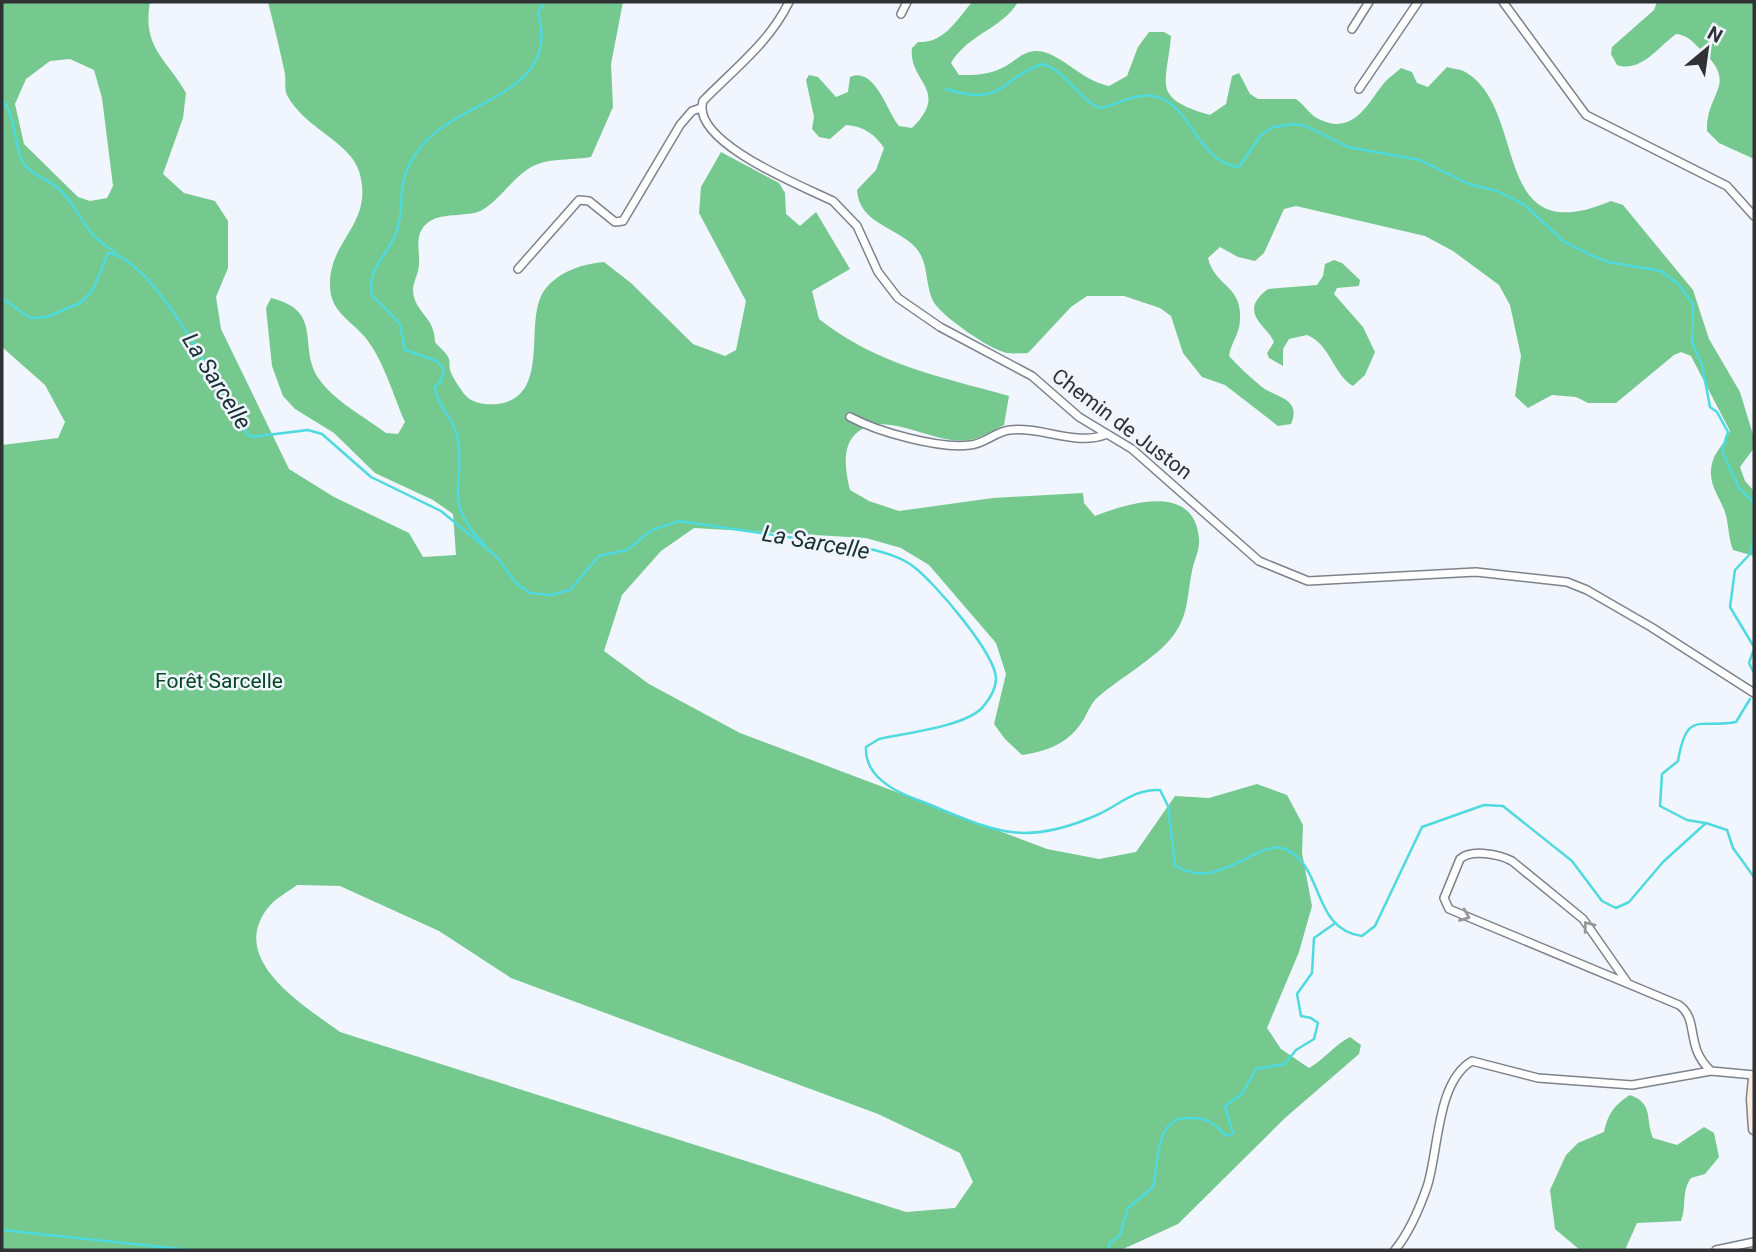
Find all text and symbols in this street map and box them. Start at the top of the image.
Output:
north arrow [1672,14,1742,84]
text: N [1704,21,1726,48]
water label: La Sarcelle [176,328,257,435]
street label: Chemin de Juston [1047,364,1197,484]
water label: La Sarcelle [760,520,872,565]
park label: Forêt Sarcelle [155,669,283,693]
one-way arrow [1458,908,1470,922]
one-way arrow [1584,921,1596,934]

